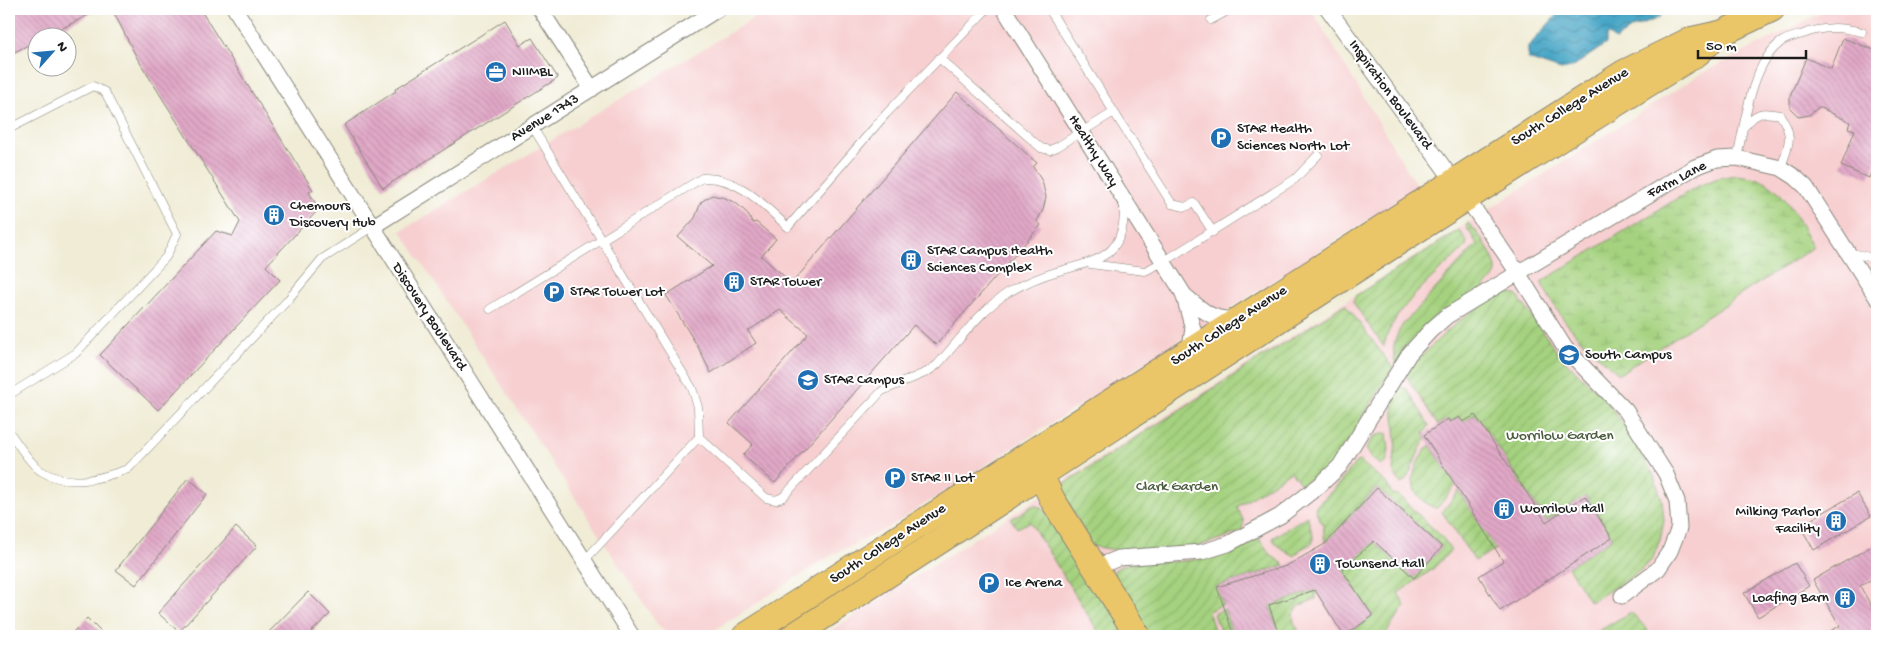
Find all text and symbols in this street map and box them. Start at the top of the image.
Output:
north arrow [28,28,78,78]
scale bar [1698,28,1806,60]
street label: Inspiration Boulevard [1344,37,1436,154]
text: 50 m [1706,38,1737,56]
text: N [52,39,71,55]
office icon: NIIMBL [484,60,508,84]
place label: NIIMBL [512,63,553,81]
street label: South College Avenue [1508,64,1632,150]
street label: Avenue 1743 [507,90,583,146]
street label: Healthy Way [1064,112,1123,191]
place label: STAR Health Sciences North Lot [1237,120,1351,155]
parking icon: STAR Health Sciences North Lot [1209,126,1233,150]
street label: Farm Lane [1644,157,1710,203]
place label: Chemours Discovery Hub [289,197,376,232]
building icon: Chemours Discovery Hub [262,203,286,227]
place label: STAR Campus Health Sciences Complex [927,242,1053,277]
building icon: STAR Campus Health Sciences Complex [899,248,923,272]
street label: Discovery Boulevard [387,259,471,375]
building icon: STAR Tower [722,270,746,294]
place label: STAR Tower [750,273,823,291]
parking icon: STAR Tower Lot [542,280,566,304]
street label: South College Avenue [1168,282,1291,370]
place label: STAR Tower Lot [570,283,666,301]
school or university icon: South Campus [1557,343,1581,367]
place label: South Campus [1585,346,1672,364]
school or university icon: STAR Campus [796,368,820,392]
place label: STAR Campus [824,371,905,389]
park label: Worrilow Garden [1506,427,1614,445]
parking icon: STAR II Lot [883,466,907,490]
place label: STAR II Lot [911,469,976,487]
park label: Clark Garden [1136,478,1218,496]
building icon: Worrilow Hall [1492,497,1516,521]
street label: South College Avenue [827,500,950,588]
place label: Worrilow Hall [1520,500,1604,518]
place label: Milking Parlor Facility [1736,503,1822,538]
building icon: Milking Parlor Facility [1824,509,1848,533]
building icon: Townsend Hall [1308,552,1332,576]
place label: Townsend Hall [1335,555,1425,573]
parking icon: Ice Arena [977,571,1001,595]
place label: Ice Arena [1005,574,1063,592]
building icon: Loafing Barn [1833,586,1857,610]
place label: Loafing Barn [1752,589,1829,607]

